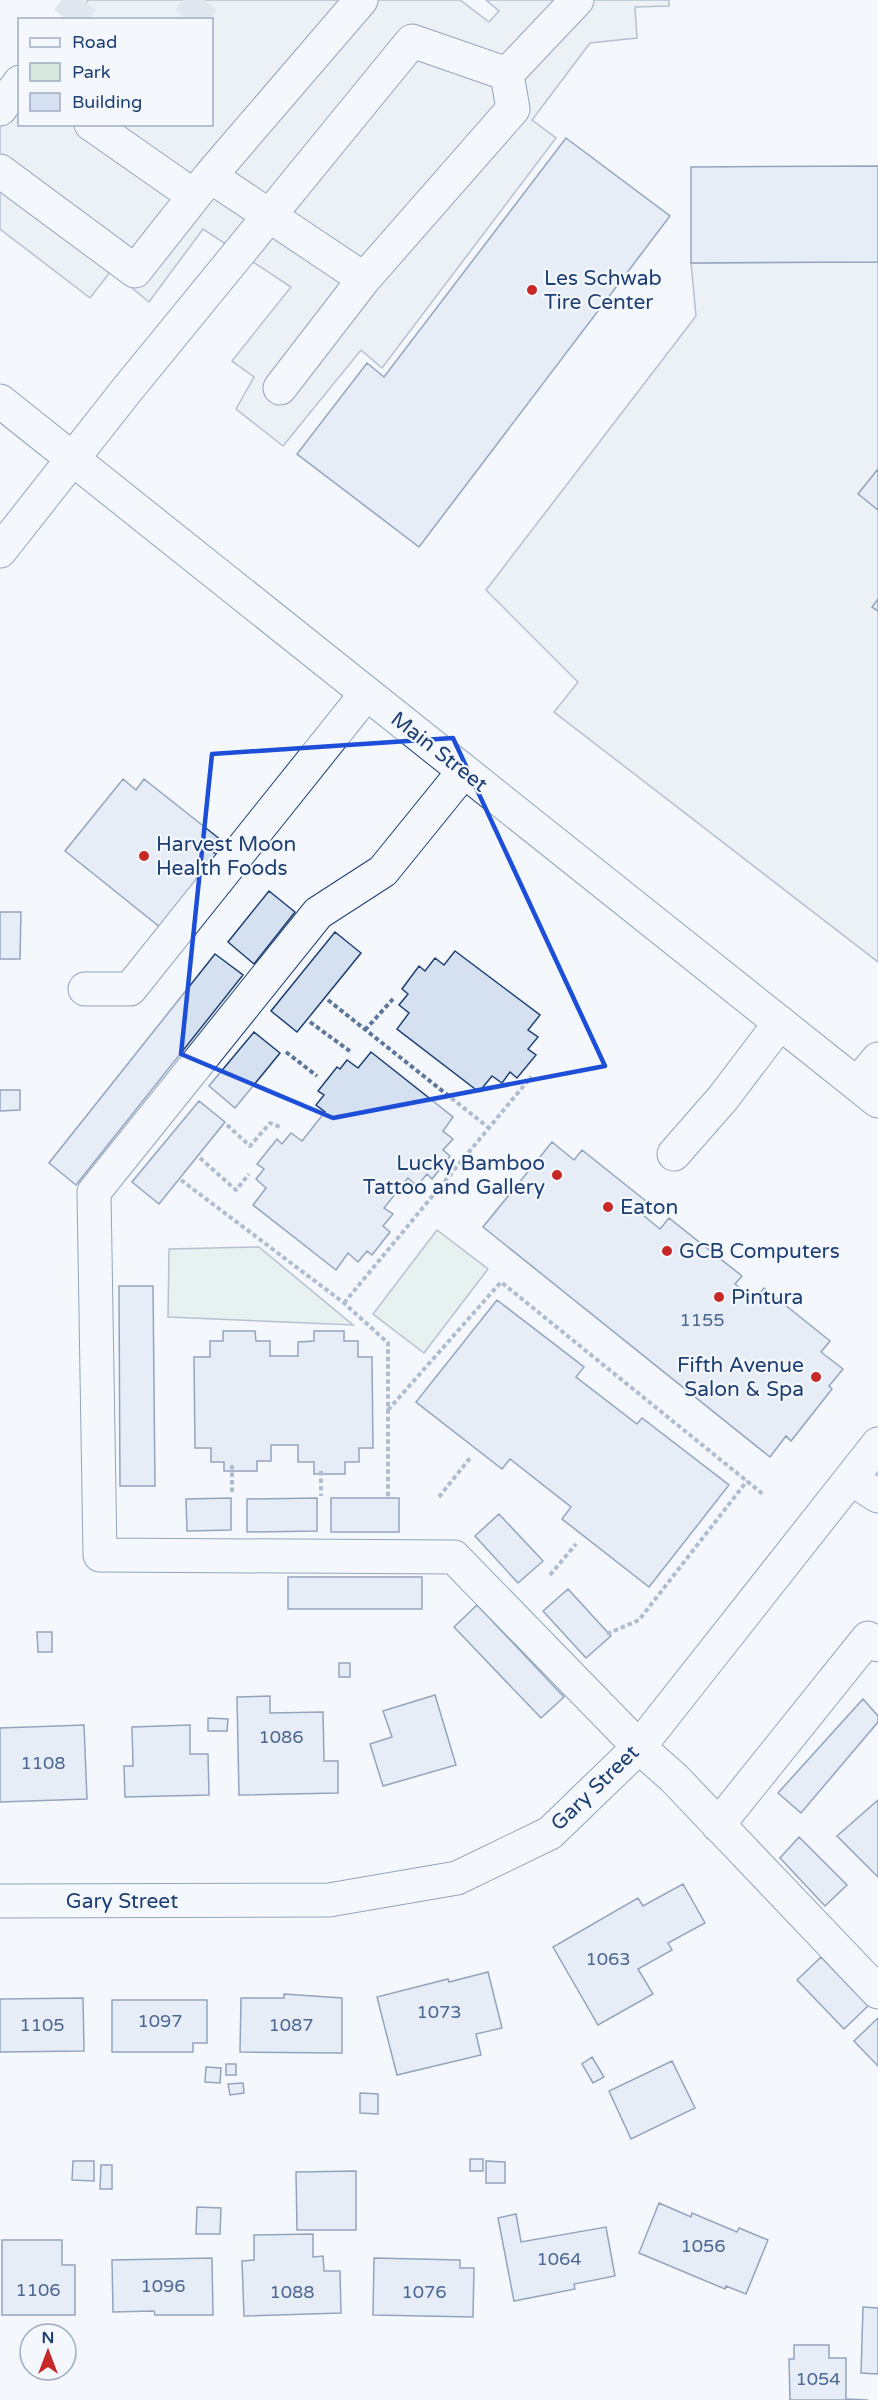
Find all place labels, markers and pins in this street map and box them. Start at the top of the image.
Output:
place label: Les Schwab Tire Center [544,266,662,315]
marker: Les Schwab Tire Center [525,283,539,297]
place label: Harvest Moon Health Foods [156,832,296,881]
marker: Harvest Moon Health Foods [137,849,151,863]
place label: Lucky Bamboo Tattoo and Gallery [363,1151,545,1200]
marker: Lucky Bamboo Tattoo and Gallery [550,1168,564,1182]
place label: Eaton [620,1195,678,1220]
marker: Eaton [601,1200,615,1214]
place label: GCB Computers [679,1239,840,1264]
marker: GCB Computers [660,1244,674,1258]
place label: Pintura [731,1285,803,1310]
marker: Pintura [712,1290,726,1304]
place label: Fifth Avenue Salon & Spa [677,1353,804,1402]
marker: Fifth Avenue Salon & Spa [809,1370,823,1384]

